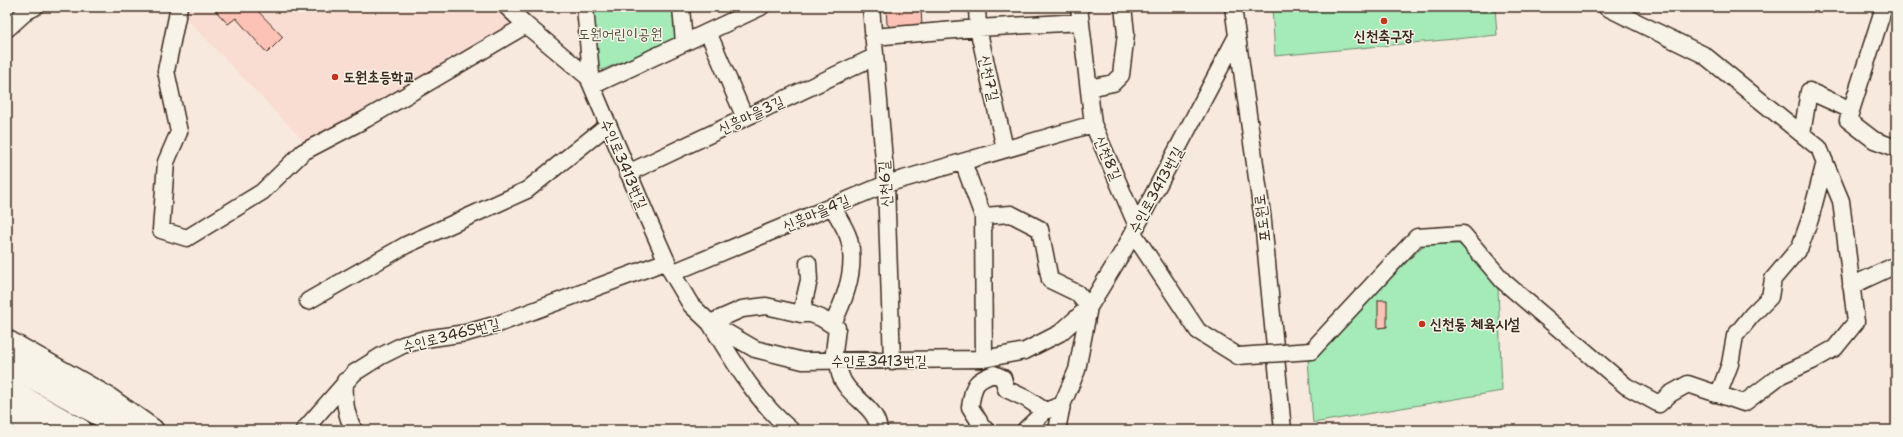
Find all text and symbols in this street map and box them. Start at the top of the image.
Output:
marker: 신천축구장 [1379,16,1389,26]
park label: 도원어린이공원 [578,24,662,44]
place label: 신천축구장 [1354,26,1414,46]
street label: 신천7길 [974,53,1004,103]
place label: 도원초등학교 [343,67,415,87]
marker: 도원초등학교 [330,72,340,82]
street label: 신흥마을3길 [715,91,787,139]
street label: 수인로3413번길 [596,116,652,212]
street label: 신천8길 [1090,133,1126,183]
street label: 수인로3413번길 [1124,143,1188,237]
street label: 신천6길 [873,160,897,208]
street label: 신흥마을4길 [779,190,853,236]
street label: 포도원로 [1249,193,1275,243]
street label: 수인로3465번길 [400,313,502,357]
place label: 신천동 체육시설 [1430,314,1521,334]
marker: 신천동 체육시설 [1417,319,1427,329]
street label: 수인로3413번길 [831,351,927,371]

